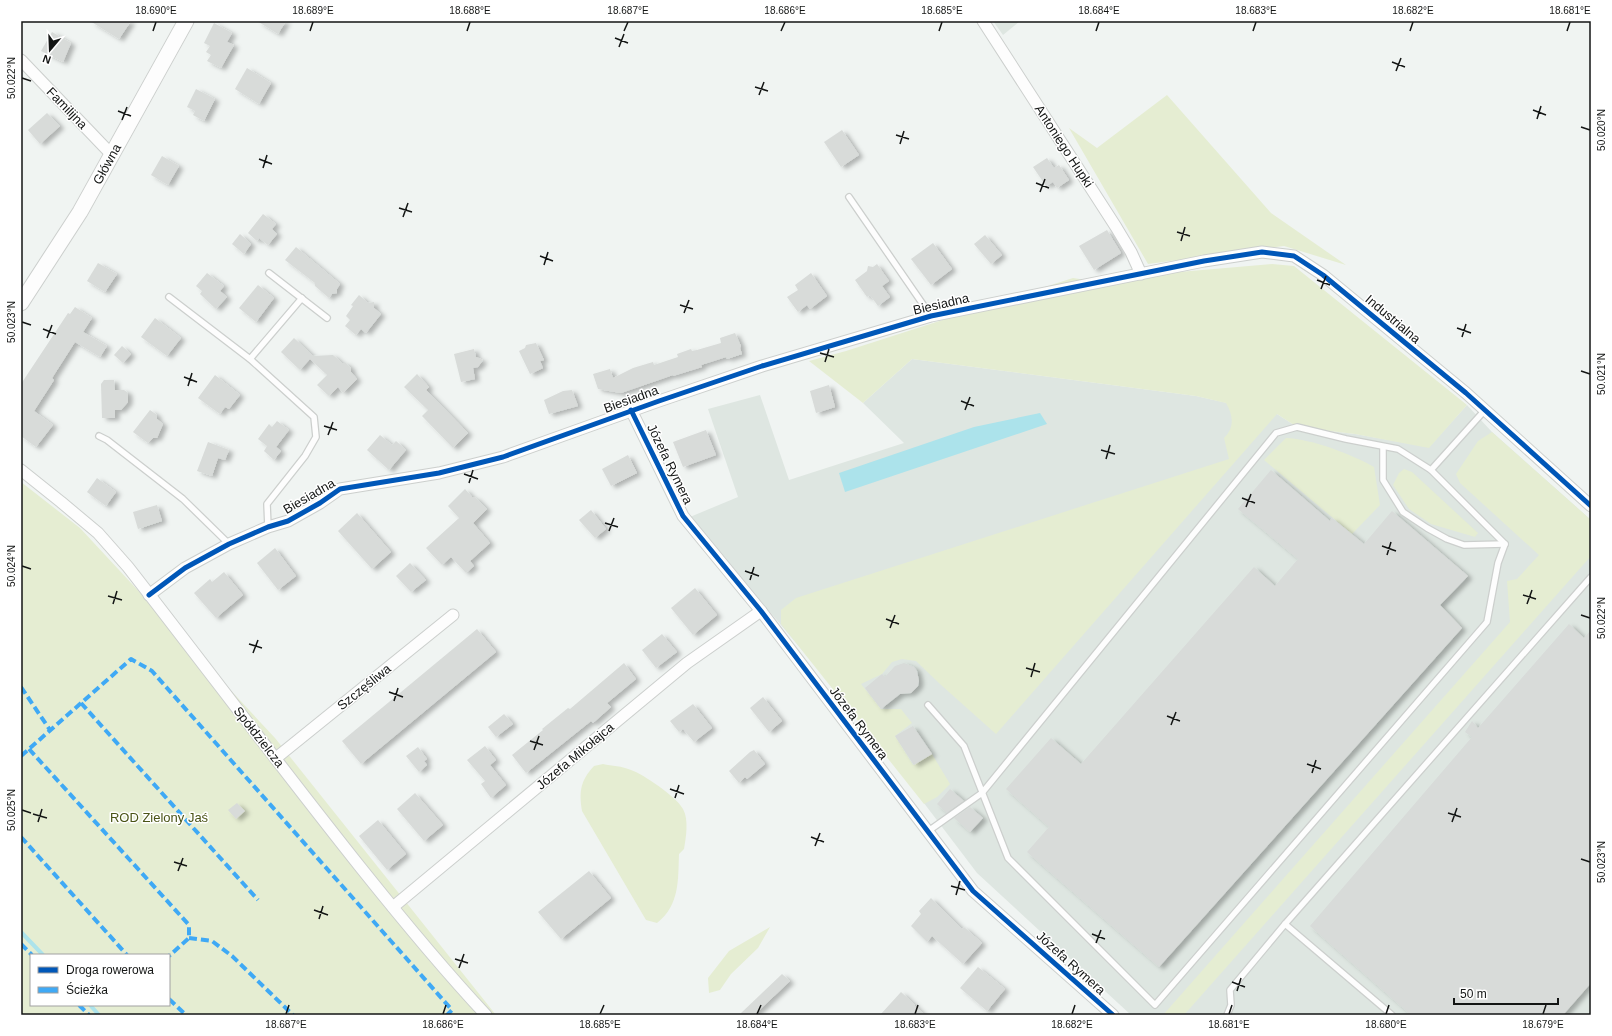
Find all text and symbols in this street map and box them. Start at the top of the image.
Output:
text: 18.690°E [135,5,177,16]
text: 18.689°E [292,5,334,16]
text: 18.688°E [449,5,491,16]
text: 18.687°E [607,5,649,16]
text: 18.686°E [764,5,806,16]
text: 18.685°E [921,5,963,16]
text: 18.684°E [1078,5,1120,16]
text: 18.683°E [1235,5,1277,16]
text: 18.682°E [1392,5,1434,16]
text: 18.681°E [1549,5,1591,16]
north arrow [30,30,70,70]
text: N [41,52,52,66]
text: 50.022°N [6,57,17,99]
street label: Familijna [44,84,91,132]
street label: Antoniego Hupki [1032,102,1096,190]
text: 50.020°N [1596,109,1607,151]
street label: Główna [90,140,125,187]
street label: Biesiadna [911,290,971,318]
street label: Industrialna [1362,292,1424,347]
text: 50.023°N [6,301,17,343]
text: 50.021°N [1596,353,1607,395]
street label: Biesiadna [602,382,661,416]
street label: Józefa Rymera [644,421,696,507]
street label: Biesiadna [281,475,338,517]
text: 50.024°N [6,545,17,587]
text: 50.022°N [1596,597,1607,639]
street label: Szczęśliwa [334,660,394,713]
street label: Józefa Rymera [827,684,892,763]
street label: Spółdzielcza [231,704,288,771]
street label: Józefa Mikołajca [533,719,617,793]
text: 50.025°N [6,789,17,831]
park label: ROD Zielony Jaś [110,810,209,825]
text: 50.023°N [1596,841,1607,883]
street label: Józefa Rymera [1033,928,1109,998]
legend [30,954,170,1006]
text: Droga rowerowa [66,963,154,977]
scale bar [1454,980,1558,1006]
text: Ścieżka [66,982,108,997]
text: 50 m [1460,987,1487,1001]
text: 18.687°E [265,1019,307,1030]
text: 18.686°E [422,1019,464,1030]
text: 18.685°E [579,1019,621,1030]
text: 18.684°E [736,1019,778,1030]
text: 18.683°E [894,1019,936,1030]
text: 18.682°E [1051,1019,1093,1030]
text: 18.681°E [1208,1019,1250,1030]
text: 18.680°E [1365,1019,1407,1030]
text: 18.679°E [1522,1019,1564,1030]

